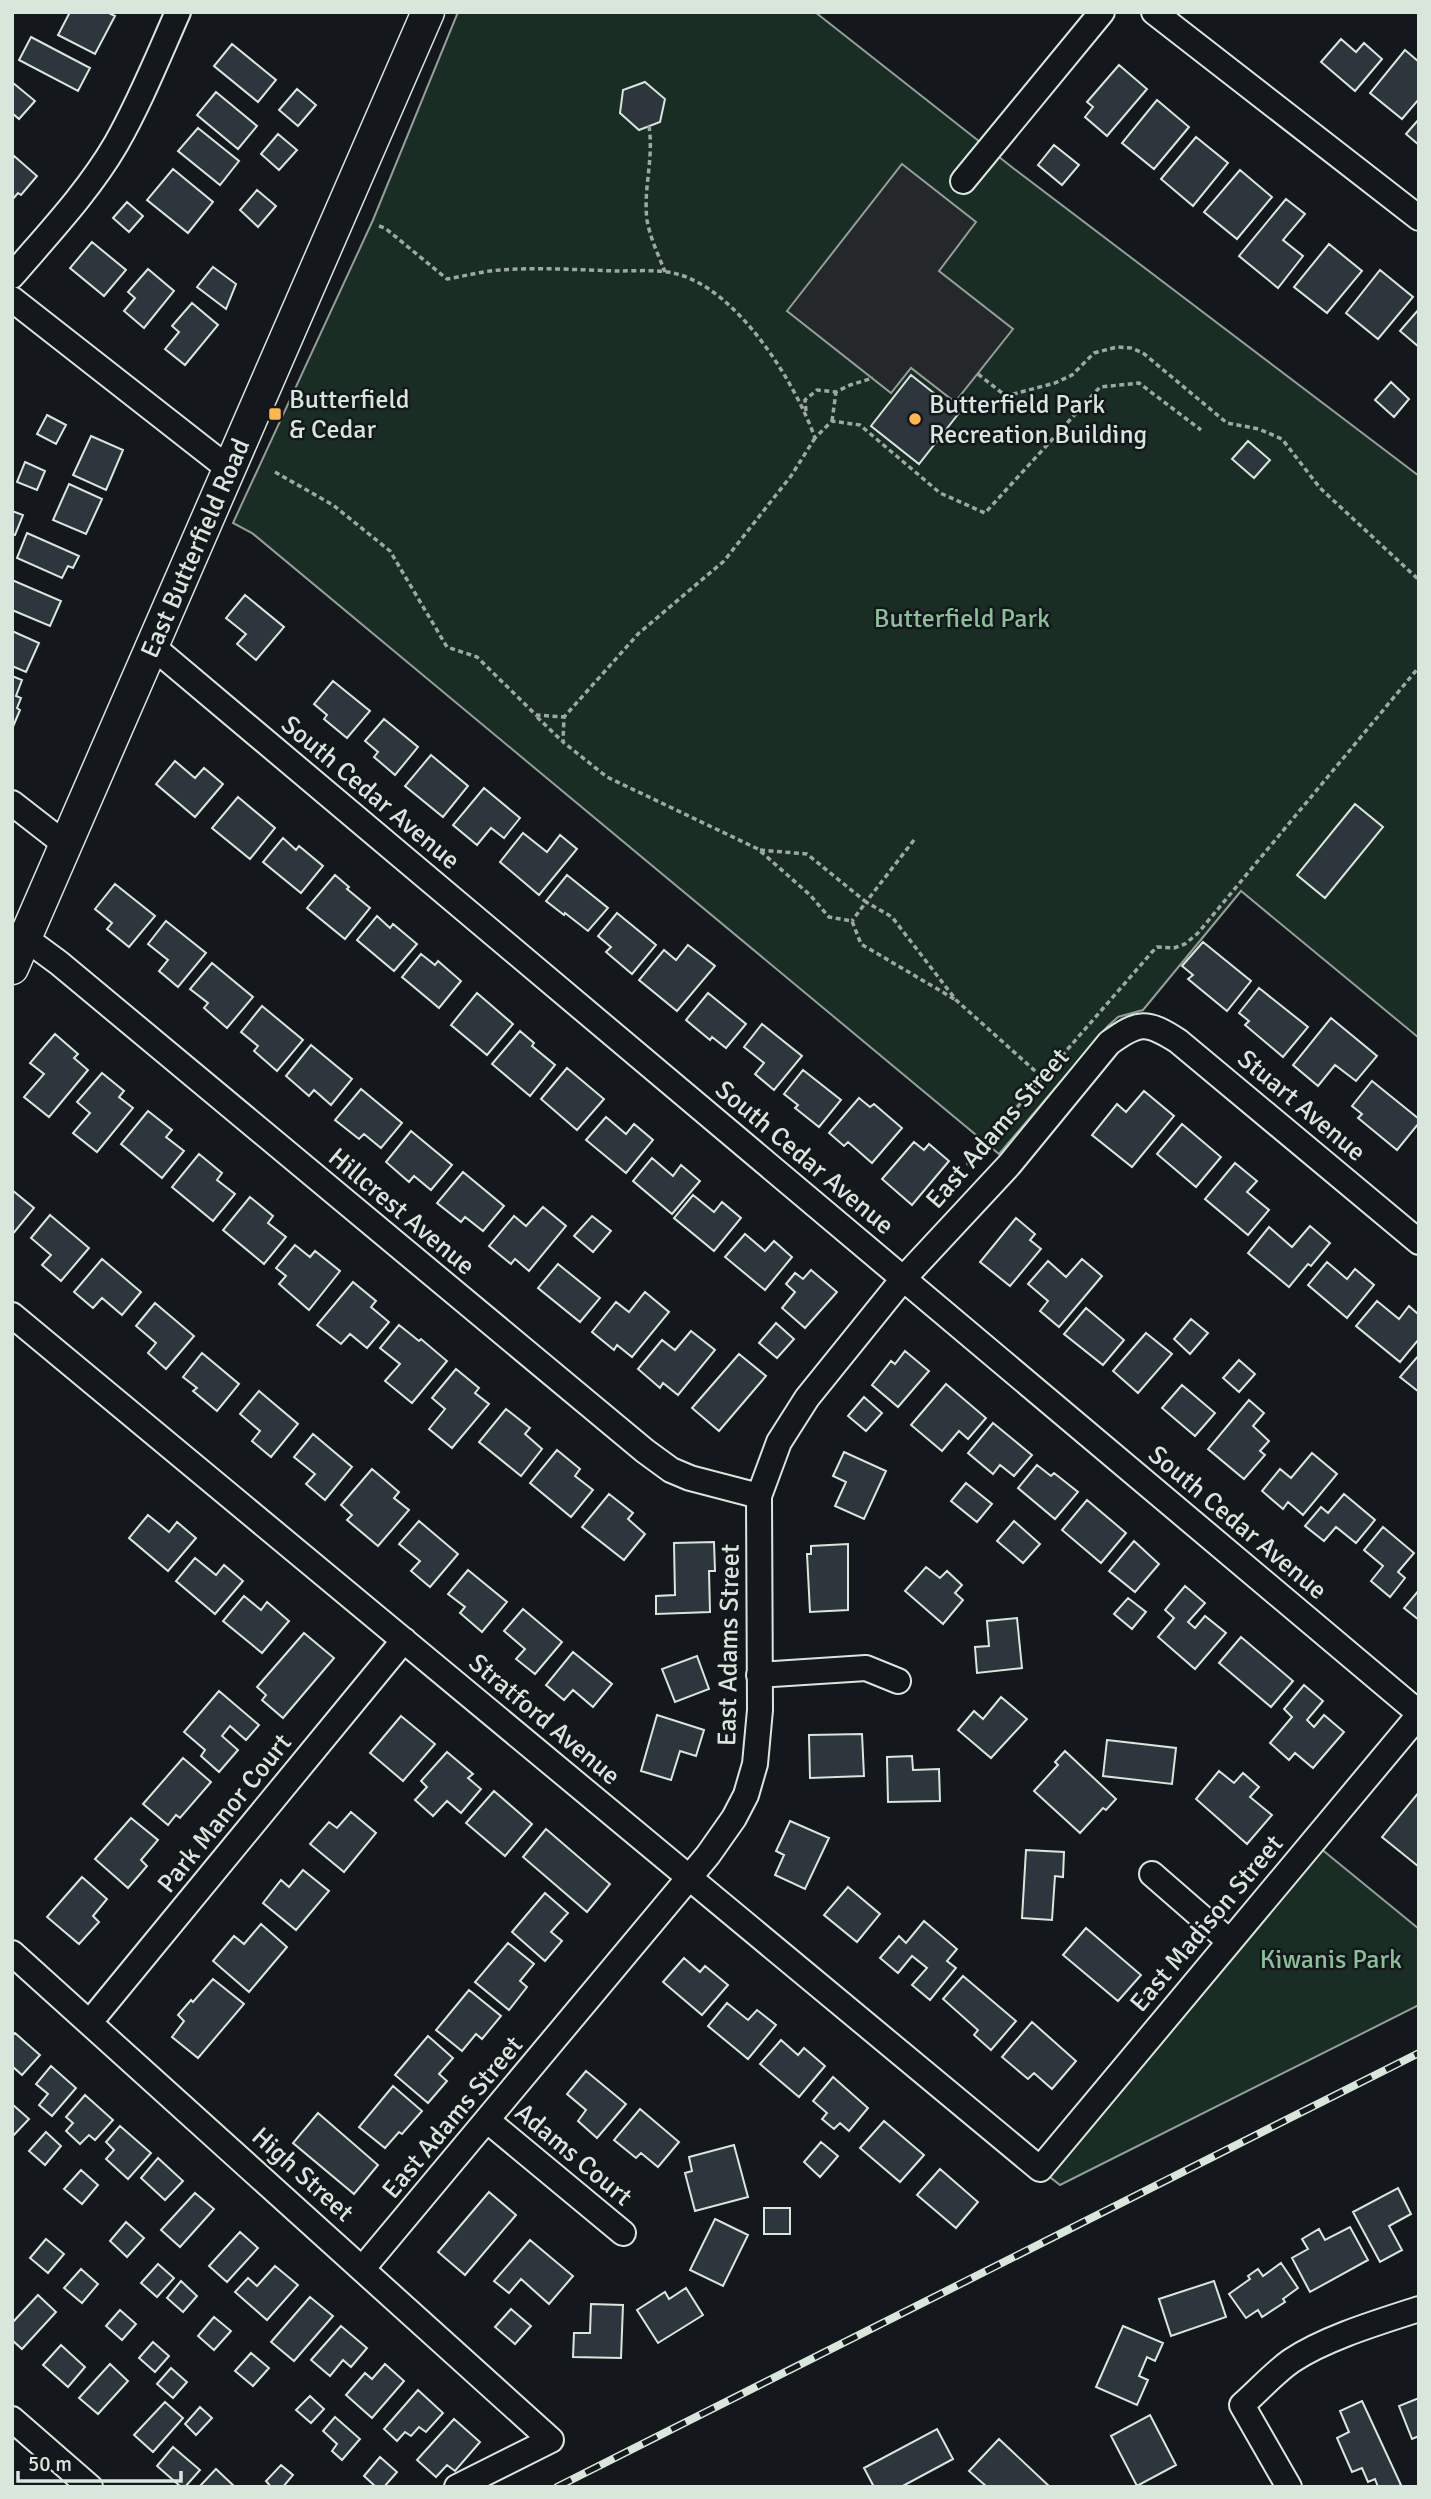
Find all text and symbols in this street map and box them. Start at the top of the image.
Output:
place label: Butterfield & Cedar [289,384,410,446]
place label: Butterfield Park Recreation Building [929,389,1147,451]
marker: Butterfield & Cedar [267,406,283,422]
marker: Butterfield Park Recreation Building [907,411,923,427]
street label: East Butterfield Road [134,434,257,663]
park label: Butterfield Park [874,603,1050,635]
street label: South Cedar Avenue [275,709,466,877]
street label: East Adams Street [919,1042,1076,1215]
street label: Stuart Avenue [1231,1043,1372,1169]
street label: South Cedar Avenue [709,1074,900,1242]
street label: Hillcrest Avenue [322,1141,481,1282]
street label: South Cedar Avenue [1142,1439,1333,1607]
street label: East Adams Street [711,1544,747,1746]
street label: Stratford Avenue [462,1647,626,1792]
street label: Park Manor Court [151,1728,299,1900]
street label: East Madison Street [1123,1829,1290,2019]
park label: Kiwanis Park [1260,1944,1402,1976]
street label: East Adams Street [376,2030,530,2205]
street label: Adams Court [508,2097,638,2213]
street label: High Street [245,2121,360,2229]
scale bar [18,2440,180,2484]
text: 50 m [28,2451,72,2477]

